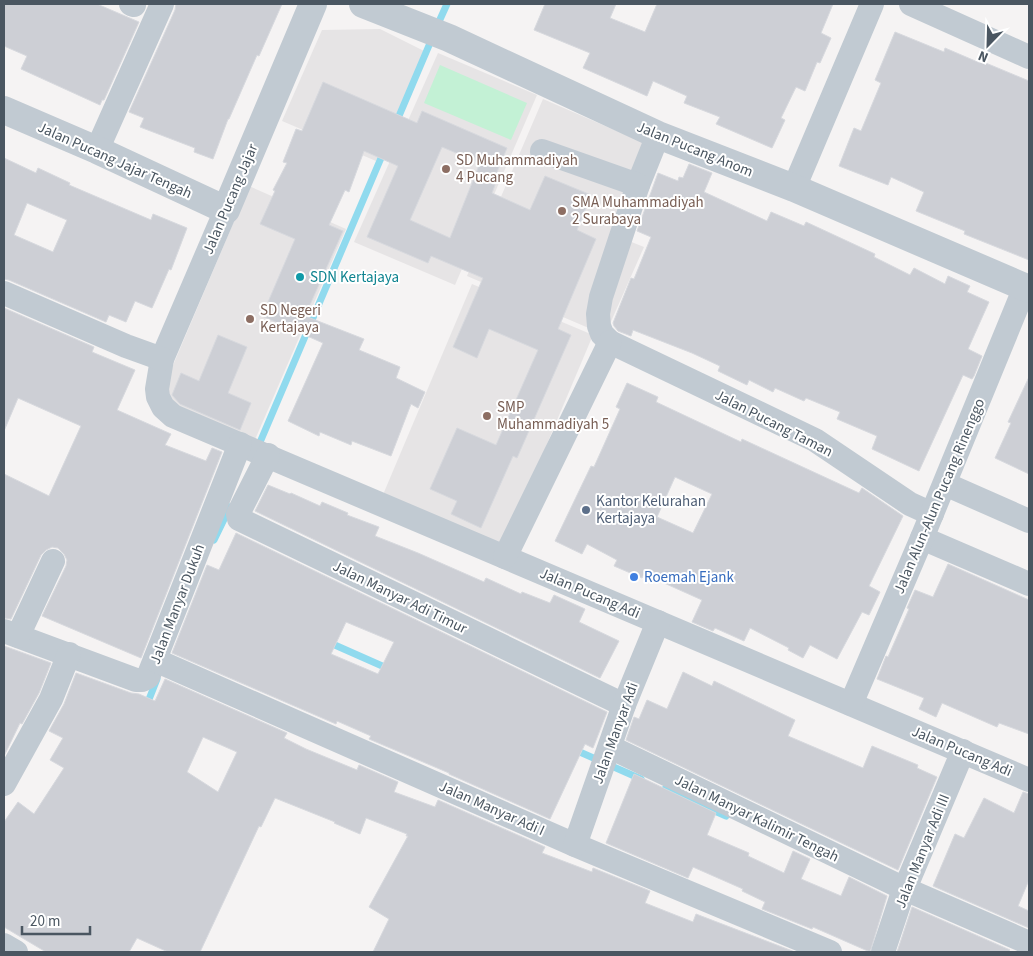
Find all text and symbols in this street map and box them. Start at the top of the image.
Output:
north arrow [963,20,1013,70]
text: N [975,45,992,67]
street label: Jalan Pucang Jajar Tengah [34,117,195,204]
street label: Jalan Pucang Anom [633,117,756,182]
street label: Jalan Pucang Jajar [198,140,264,258]
place label: SD Muhammadiyah 4 Pucang [456,150,578,188]
marker: SD Muhammadiyah 4 Pucang [440,163,452,175]
place label: SMA Muhammadiyah 2 Surabaya [572,192,704,230]
marker: SMA Muhammadiyah 2 Surabaya [556,205,568,217]
place label: SDN Kertajaya [310,267,399,288]
marker: SDN Kertajaya [294,271,306,283]
place label: SD Negeri Kertajaya [260,300,321,338]
marker: SD Negeri Kertajaya [244,313,256,325]
street label: Jalan Pucang Taman [711,385,836,462]
street label: Jalan Alun-Alun Pucang Rinenggo [889,395,990,597]
place label: SMP Muhammadiyah 5 [497,397,609,435]
marker: SMP Muhammadiyah 5 [481,410,493,422]
place label: Kantor Kelurahan Kertajaya [596,491,706,529]
marker: Kantor Kelurahan Kertajaya [580,504,592,516]
street label: Jalan Manyar Dukuh [145,541,210,667]
street label: Jalan Manyar Adi Timur [329,556,471,639]
street label: Jalan Pucang Adi [536,563,643,624]
place label: Roemah Ejank [644,567,734,588]
marker: Roemah Ejank [628,571,640,583]
street label: Jalan Manyar Adi [587,679,644,787]
street label: Jalan Pucang Adi [908,721,1015,782]
street label: Jalan Manyar Kalimir Tengah [671,769,842,867]
street label: Jalan Manyar Adi I [436,776,548,841]
street label: Jalan Manyar Adi III [890,791,955,911]
scale bar [22,904,90,936]
text: 20 m [30,911,60,932]

